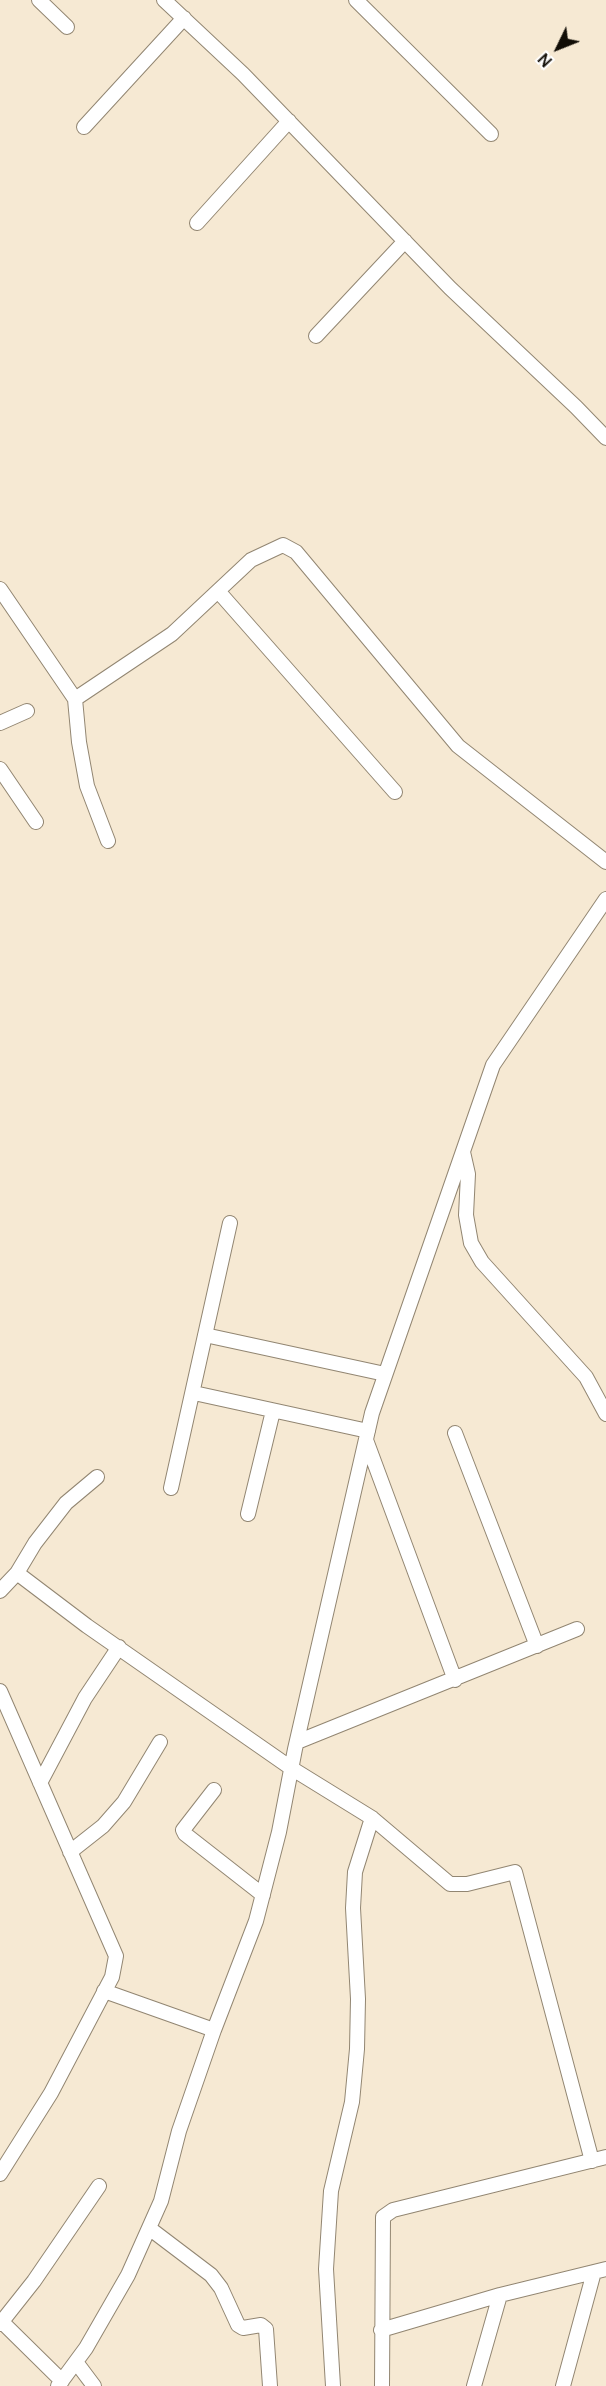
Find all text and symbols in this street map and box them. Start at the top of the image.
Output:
north arrow [528,18,588,78]
text: N [533,49,557,72]

